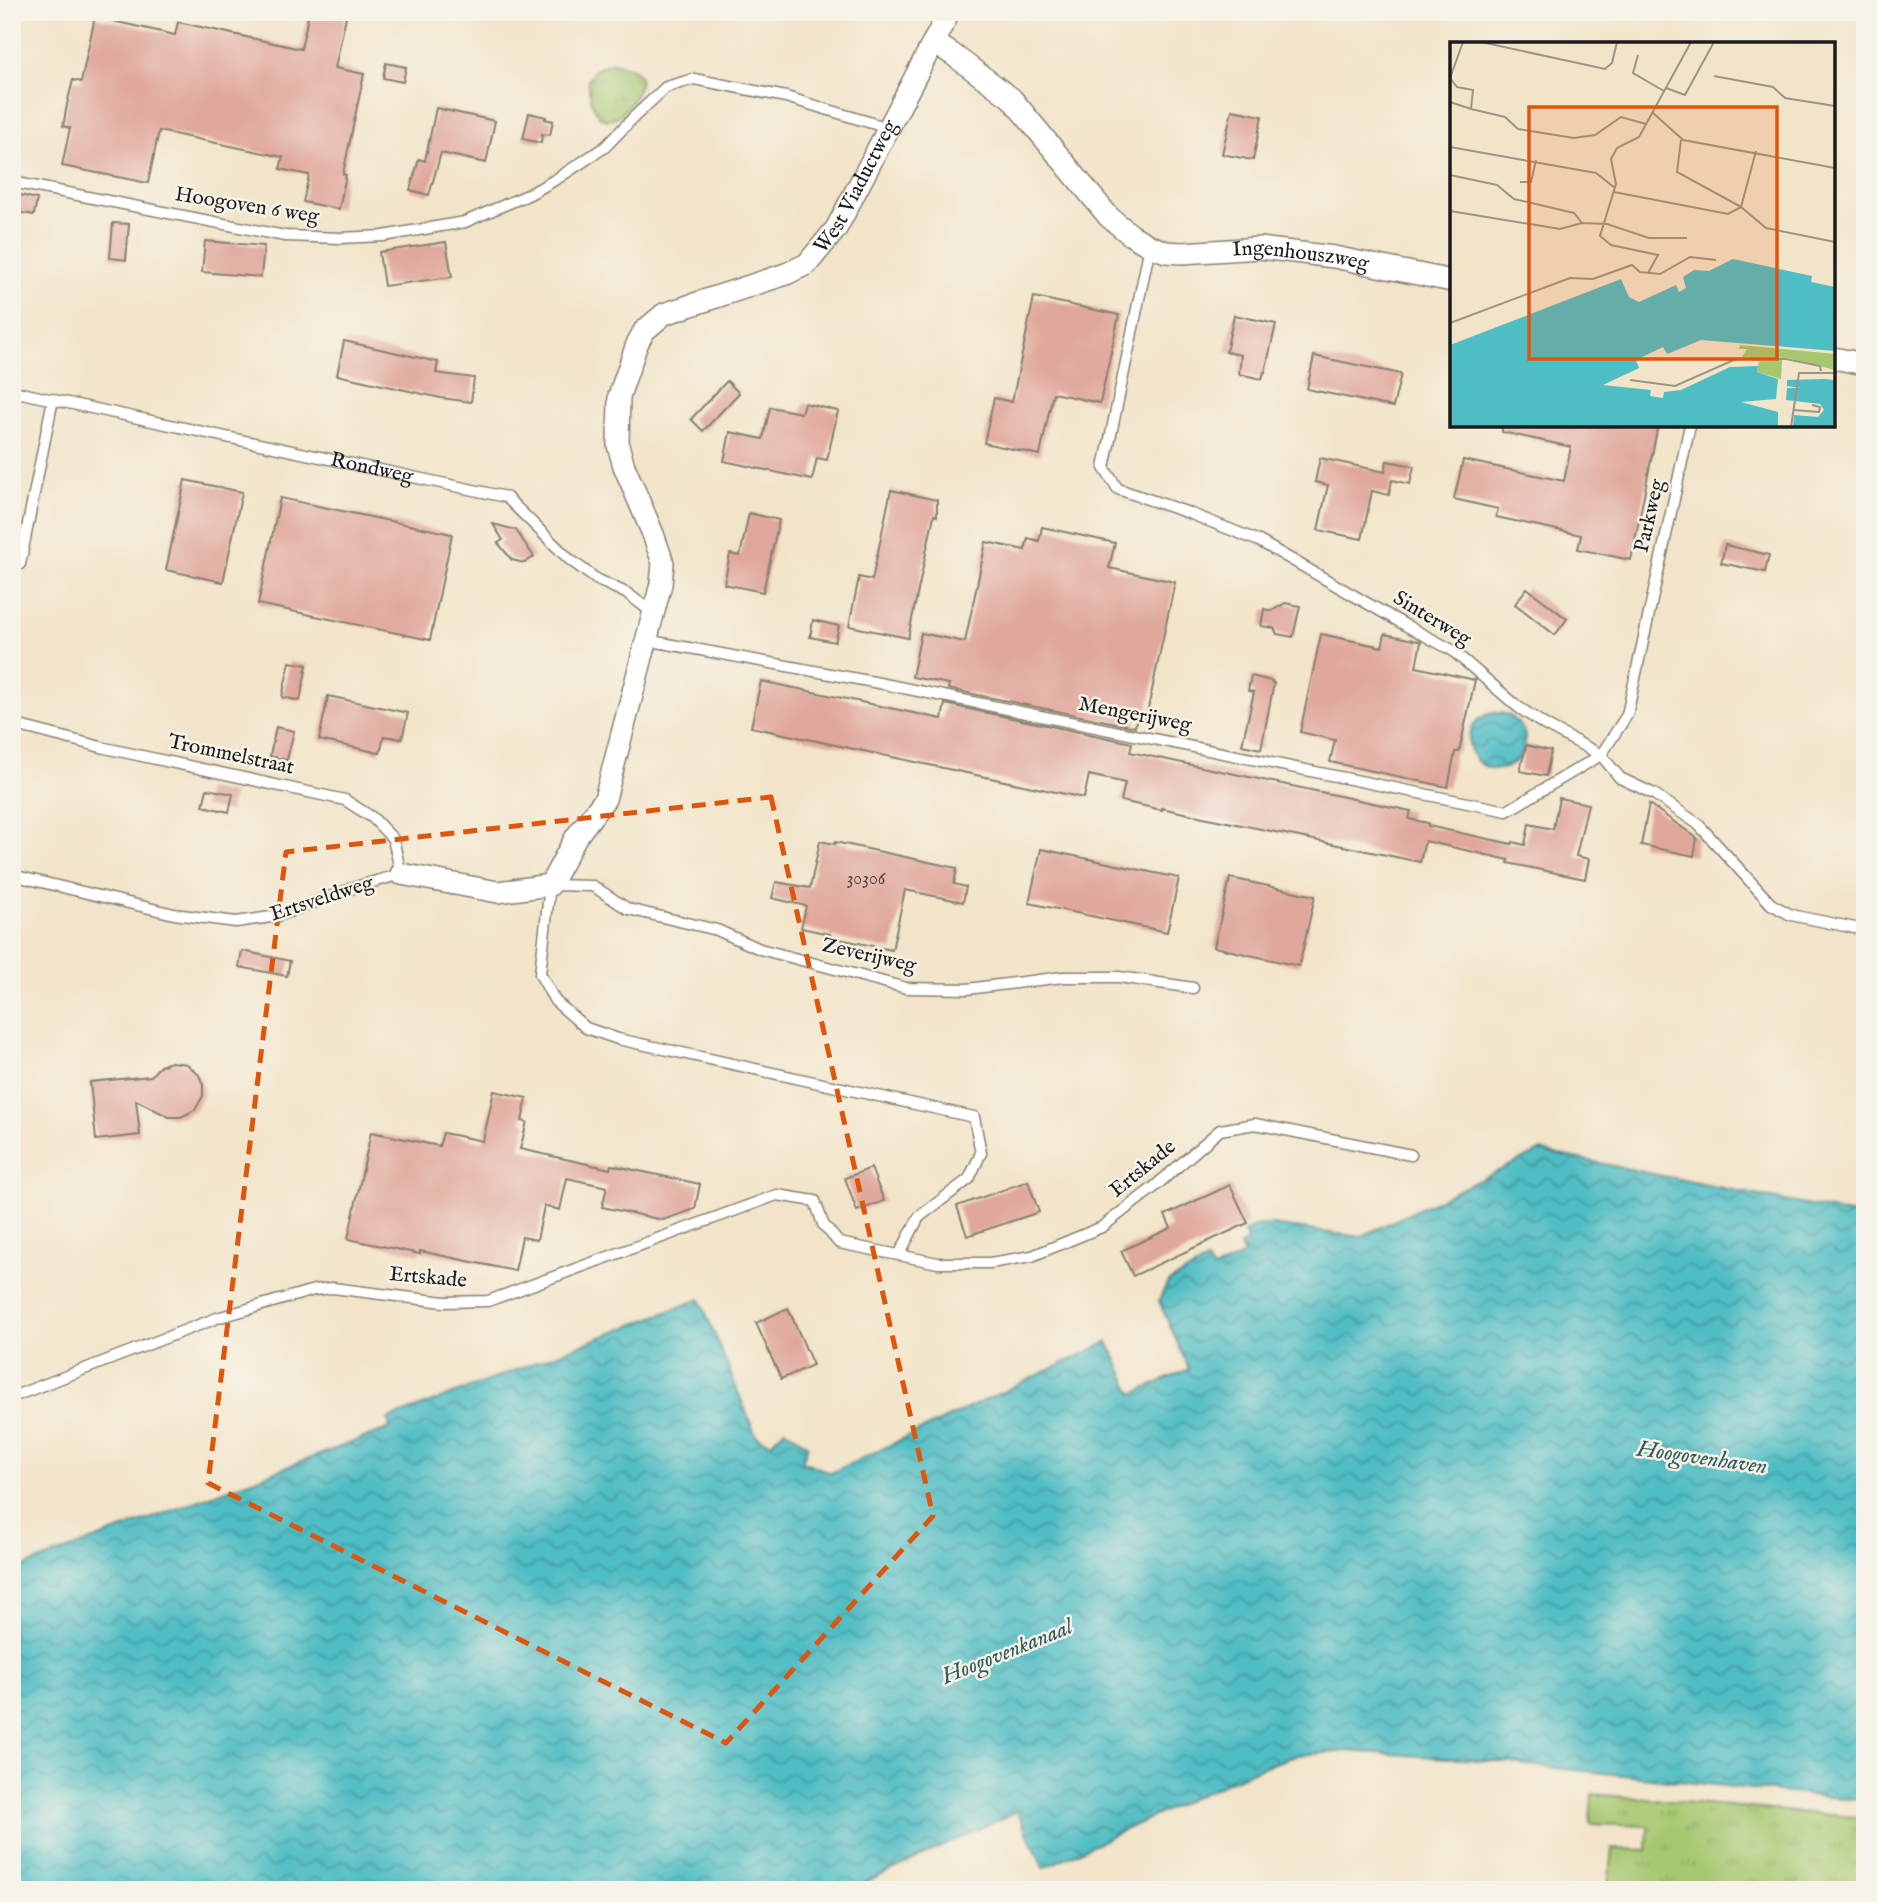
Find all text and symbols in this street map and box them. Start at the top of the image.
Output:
inset map [1450,42,1835,427]
street label: West Viaductweg [808,115,904,259]
street label: Hoogoven 6 weg [173,181,322,231]
street label: Ingenhouszweg [1231,234,1372,277]
street label: Rondweg [328,446,416,490]
street label: Parkweg [1628,476,1672,555]
street label: Sinterweg [1388,585,1477,653]
street label: Mengerijweg [1076,691,1194,739]
street label: Trommelstraat [166,728,296,782]
house number: 30306 [847,868,886,891]
street label: Ertsveldweg [267,869,378,928]
street label: Zeverijweg [819,932,919,980]
street label: Ertskade [1104,1134,1182,1204]
street label: Ertskade [388,1261,468,1295]
water label: Hoogovenhaven [1634,1434,1769,1483]
water label: Hoogovenkanaal [936,1612,1079,1693]

